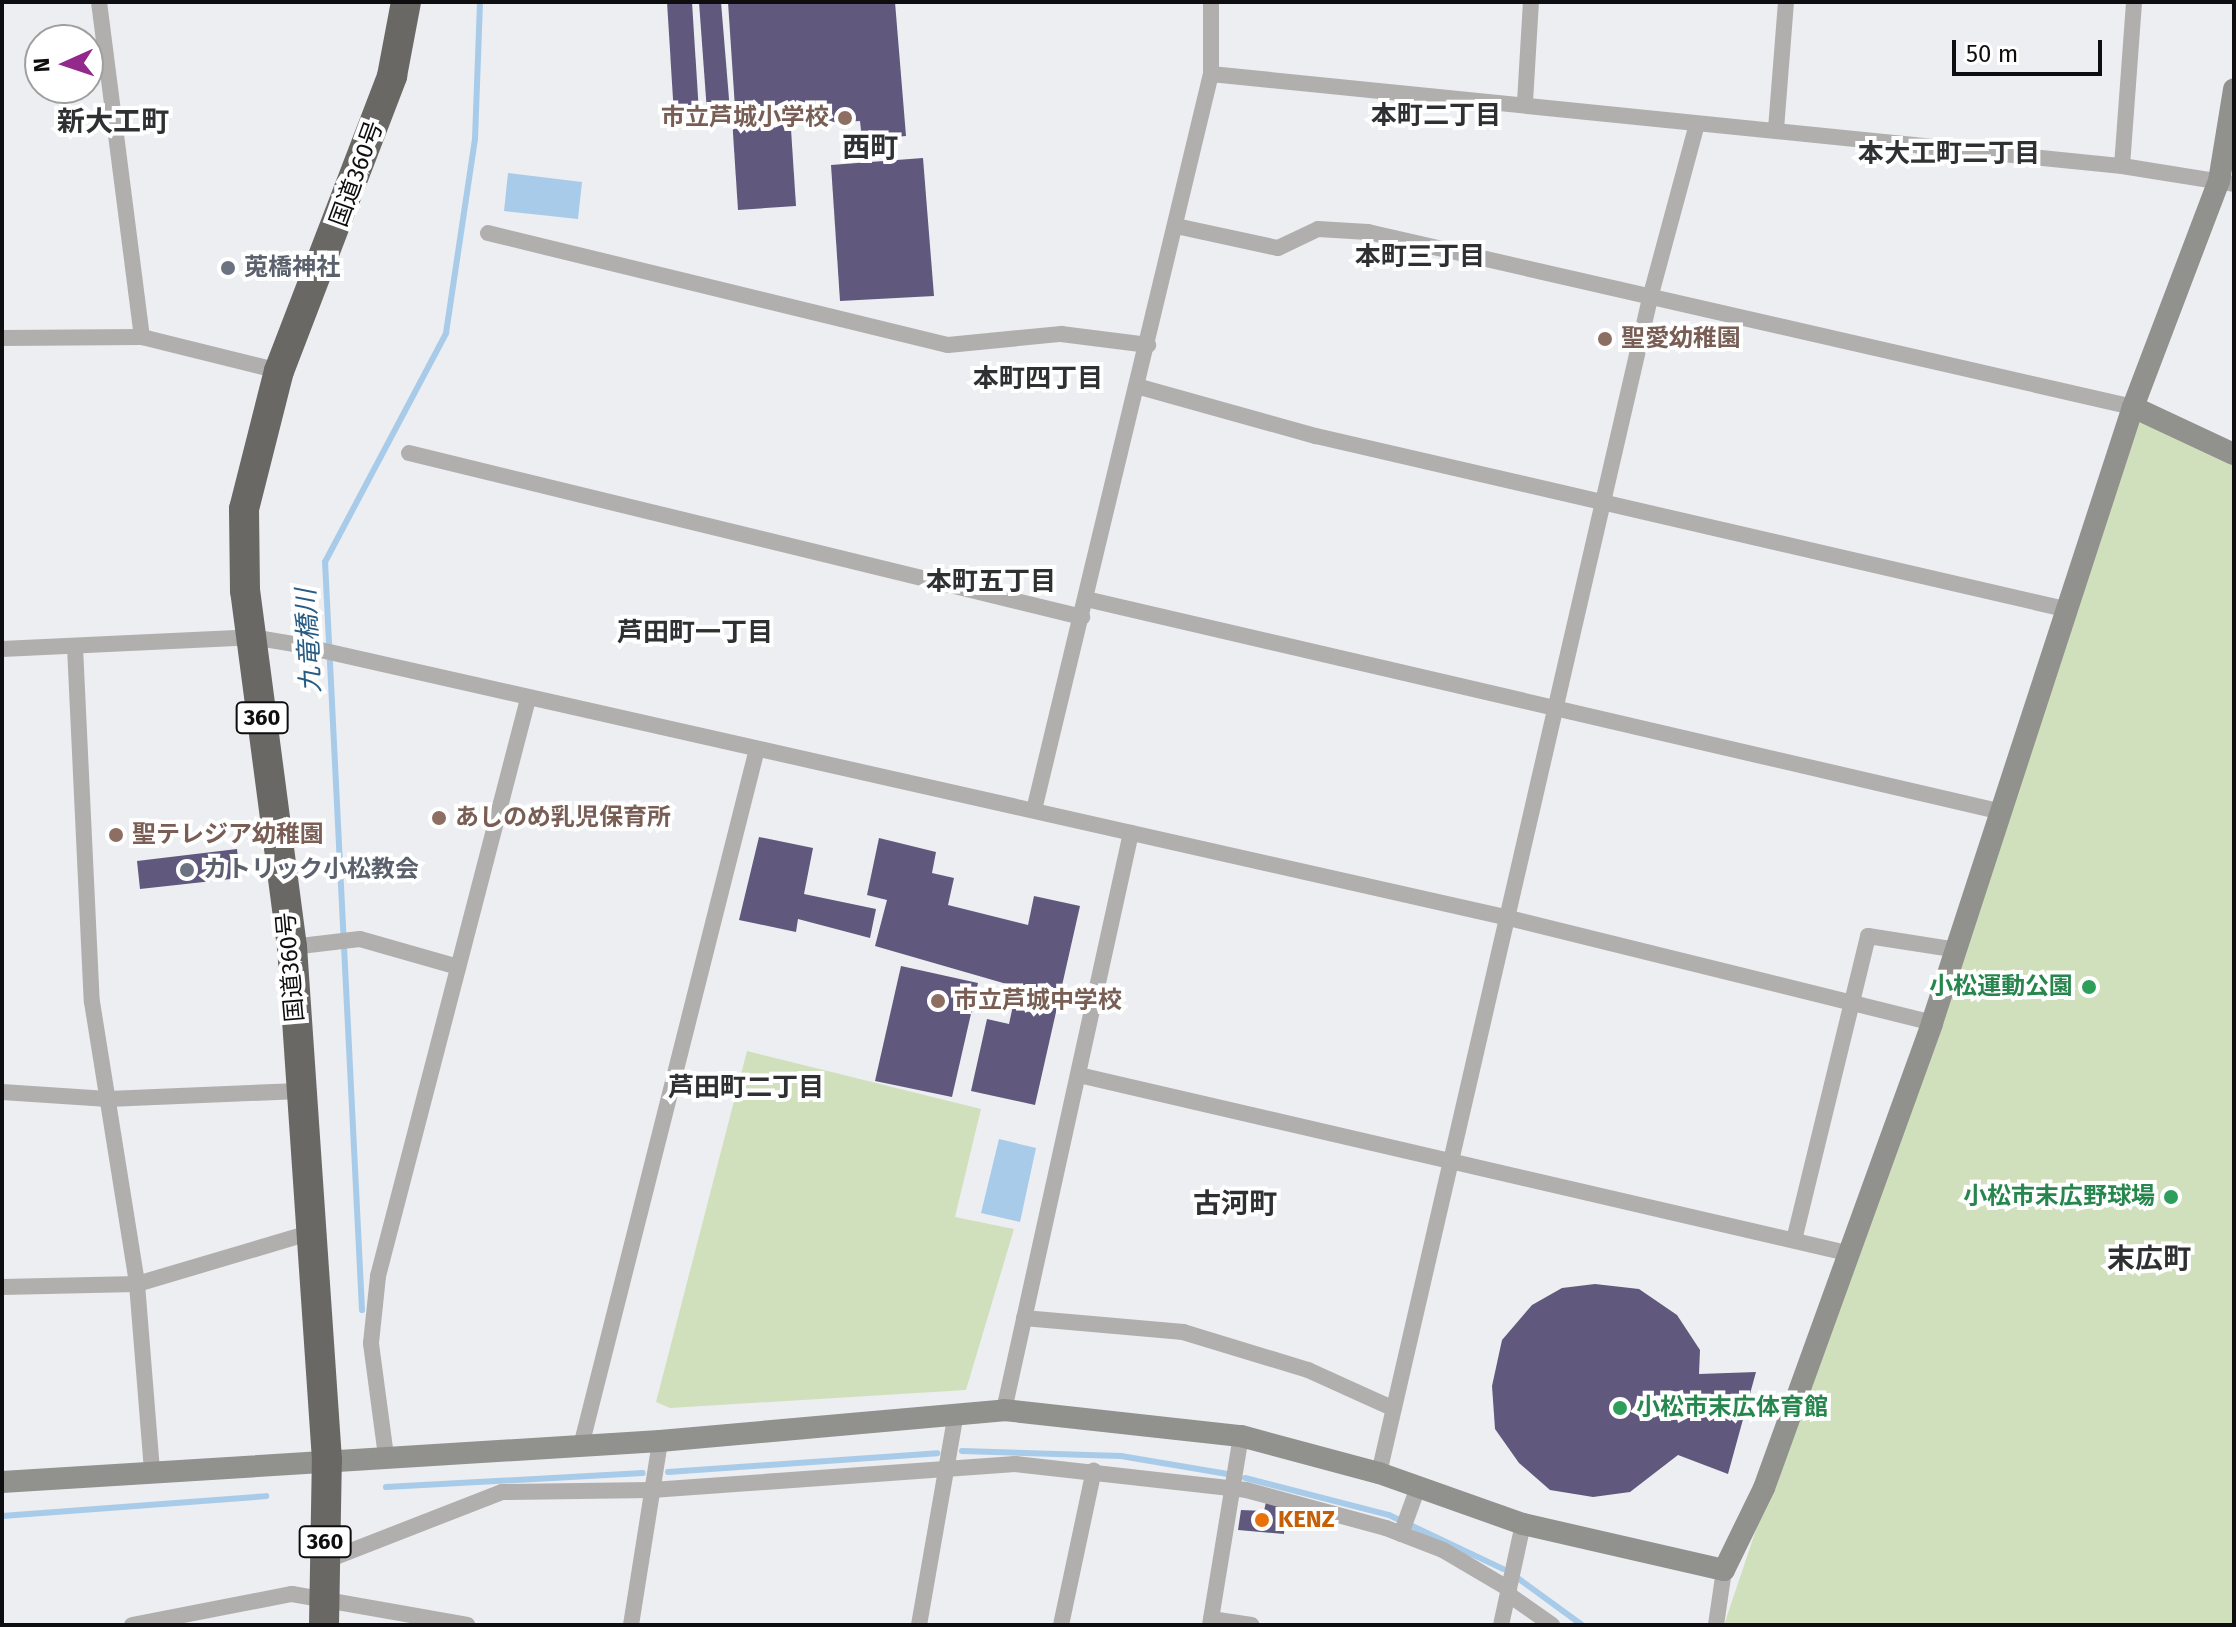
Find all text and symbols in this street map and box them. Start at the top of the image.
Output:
north arrow [24,24,104,104]
scale bar [1956,24,2106,74]
text: 50 m [1966,40,2018,68]
text: N [28,57,55,73]
district label: 本町二丁目 [1371,100,1501,132]
place label: 市立芦城小学校 [661,104,829,132]
district label: 新大工町 [57,105,169,139]
marker: 市立芦城小学校 [836,109,854,127]
street label: 国道360号 [325,117,389,231]
district label: 西町 [842,131,898,165]
district label: 本大工町二丁目 [1858,138,2040,170]
district label: 本町三丁目 [1355,241,1485,273]
place label: 莵橋神社 [244,254,340,282]
marker: 莵橋神社 [219,259,237,277]
place label: 聖愛幼稚園 [1621,325,1741,353]
marker: 聖愛幼稚園 [1596,330,1614,348]
district label: 本町四丁目 [973,363,1103,395]
district label: 本町五丁目 [926,566,1056,598]
water label: 九竜橋川 [291,588,327,694]
district label: 芦田町一丁目 [617,617,773,649]
road number: 360 [234,700,290,736]
place label: あしのめ乳児保育所 [455,804,671,832]
marker: あしのめ乳児保育所 [430,809,448,827]
place label: 聖テレジア幼稚園 [132,821,324,849]
marker: 聖テレジア幼稚園 [107,826,125,844]
place label: カトリック小松教会 [203,856,419,884]
marker: カトリック小松教会 [178,861,196,879]
street label: 国道360号 [272,911,310,1023]
place label: 小松運動公園 [1929,973,2073,1001]
marker: 小松運動公園 [2080,978,2098,996]
place label: 市立芦城中学校 [954,987,1122,1015]
marker: 市立芦城中学校 [929,992,947,1010]
district label: 芦田町二丁目 [668,1072,824,1104]
place label: 小松市末広野球場 [1963,1183,2155,1211]
district label: 古河町 [1193,1187,1277,1221]
marker: 小松市末広野球場 [2162,1188,2180,1206]
district label: 末広町 [2107,1242,2191,1276]
place label: 小松市末広体育館 [1636,1394,1828,1422]
marker: 小松市末広体育館 [1611,1399,1629,1417]
place label: KENZ [1278,1506,1335,1534]
marker: KENZ [1253,1511,1271,1529]
road number: 360 [297,1524,353,1560]

